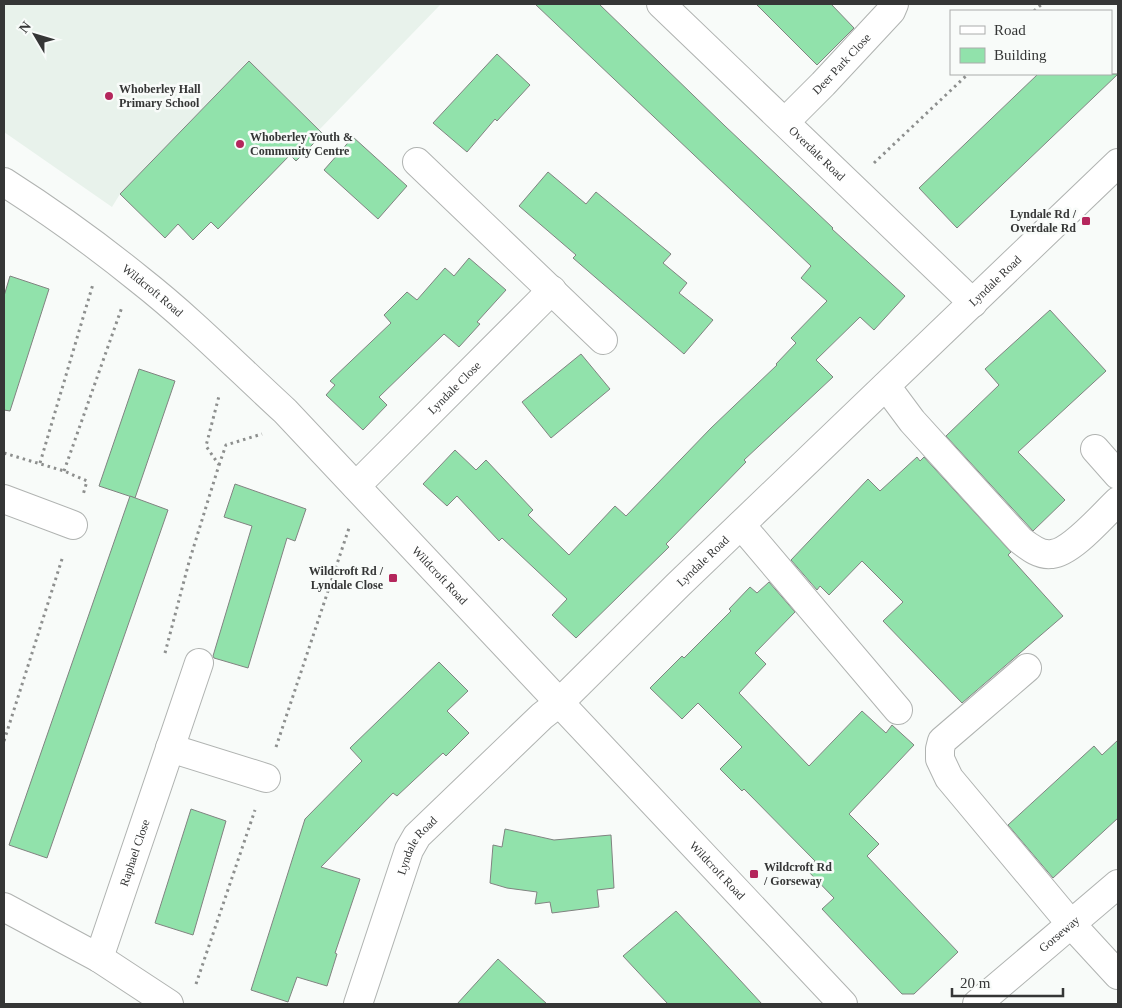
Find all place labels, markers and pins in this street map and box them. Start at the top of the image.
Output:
place label: Whoberley Hall Primary School [119,82,201,110]
marker: Whoberley Hall Primary School [103,90,115,102]
place label: Whoberley Youth & Community Centre [250,130,353,158]
marker: Whoberley Youth & Community Centre [234,138,246,150]
place label: Lyndale Rd / Overdale Rd [1010,207,1077,235]
marker: Lyndale Rd / Overdale Rd [1080,215,1092,227]
place label: Wildcroft Rd / Lyndale Close [309,564,384,592]
marker: Wildcroft Rd / Lyndale Close [387,572,399,584]
place label: Wildcroft Rd / Gorseway [763,860,832,888]
marker: Wildcroft Rd / Gorseway [748,868,760,880]

